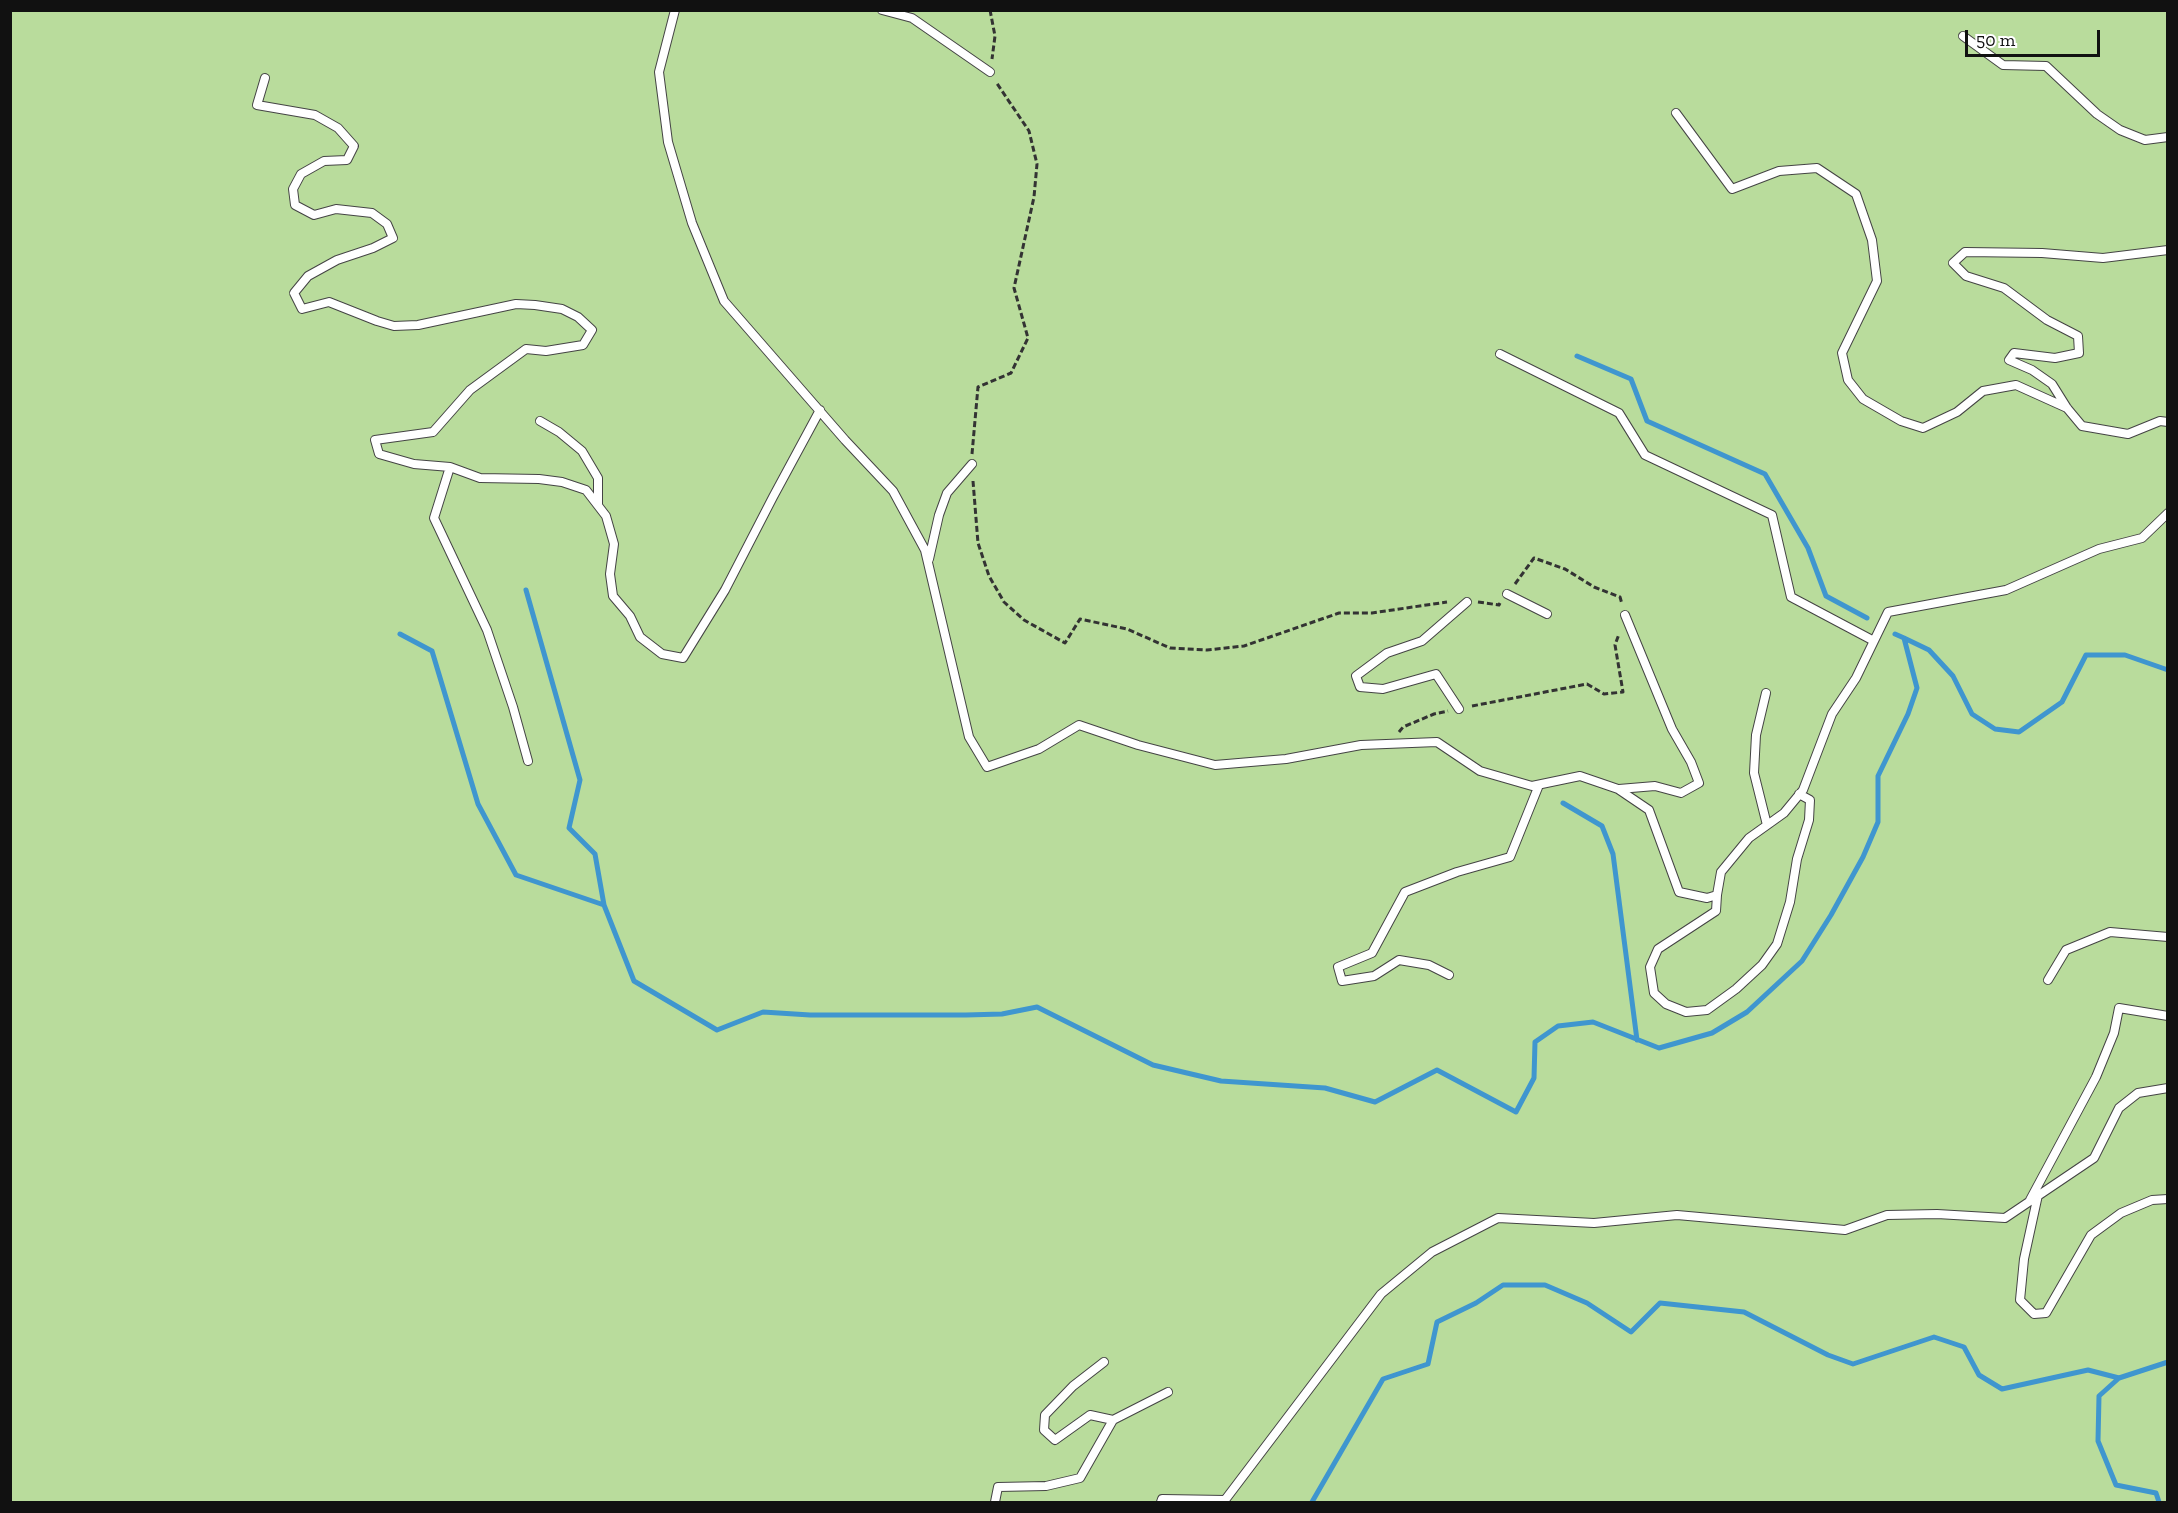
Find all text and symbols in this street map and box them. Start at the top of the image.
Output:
scale bar [1968,18,2103,56]
text: 50 m [1976,29,2015,51]

